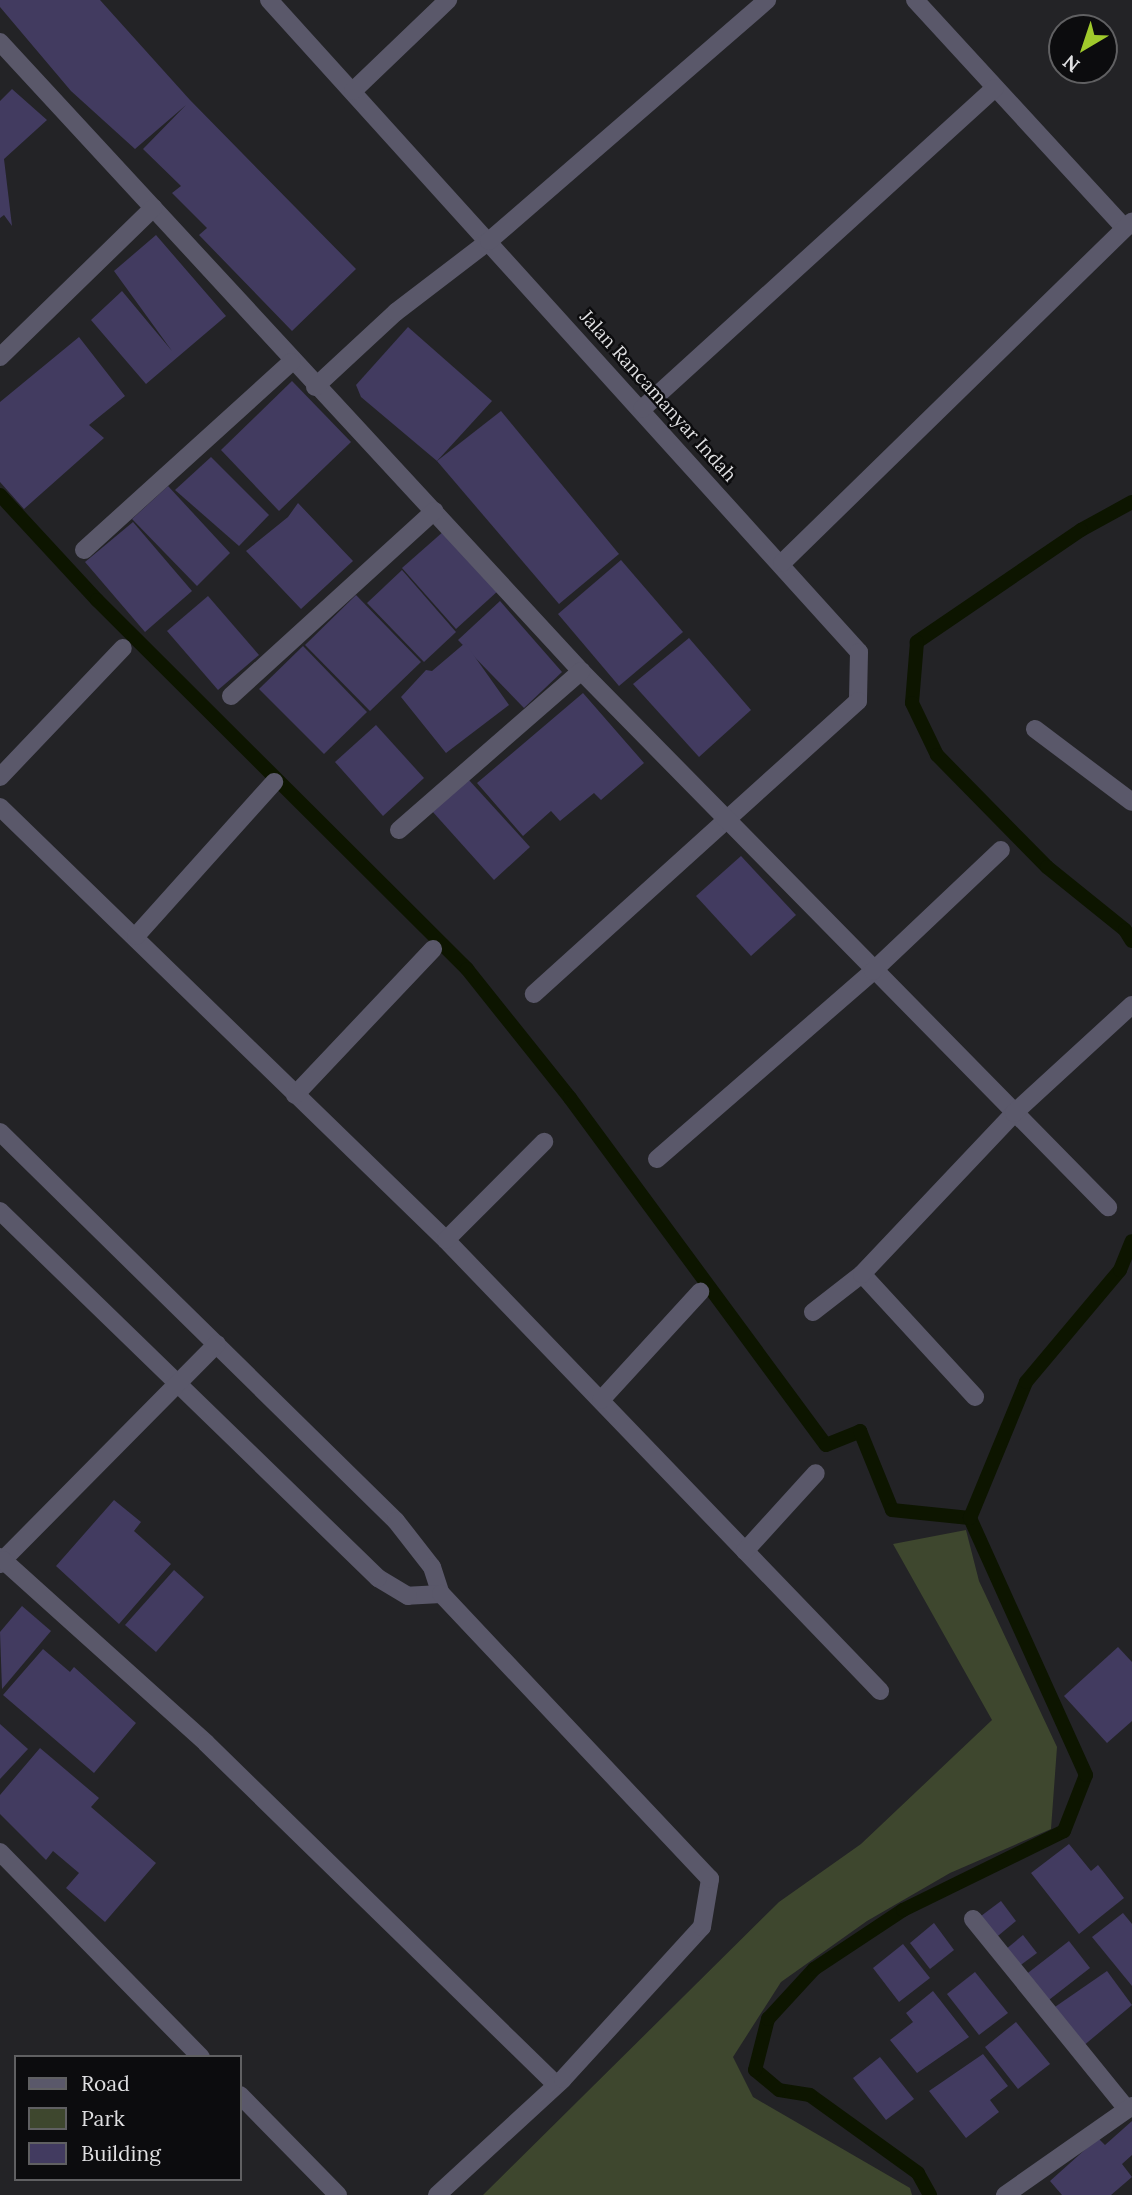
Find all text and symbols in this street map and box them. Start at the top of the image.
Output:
north arrow [1048,14,1118,84]
text: N [1058,50,1084,78]
street label: Jalan Rancamanyar Indah [575,306,741,486]
legend [14,2055,242,2181]
text: Road [81,2070,130,2097]
text: Park [81,2105,125,2132]
text: Building [81,2140,161,2167]

